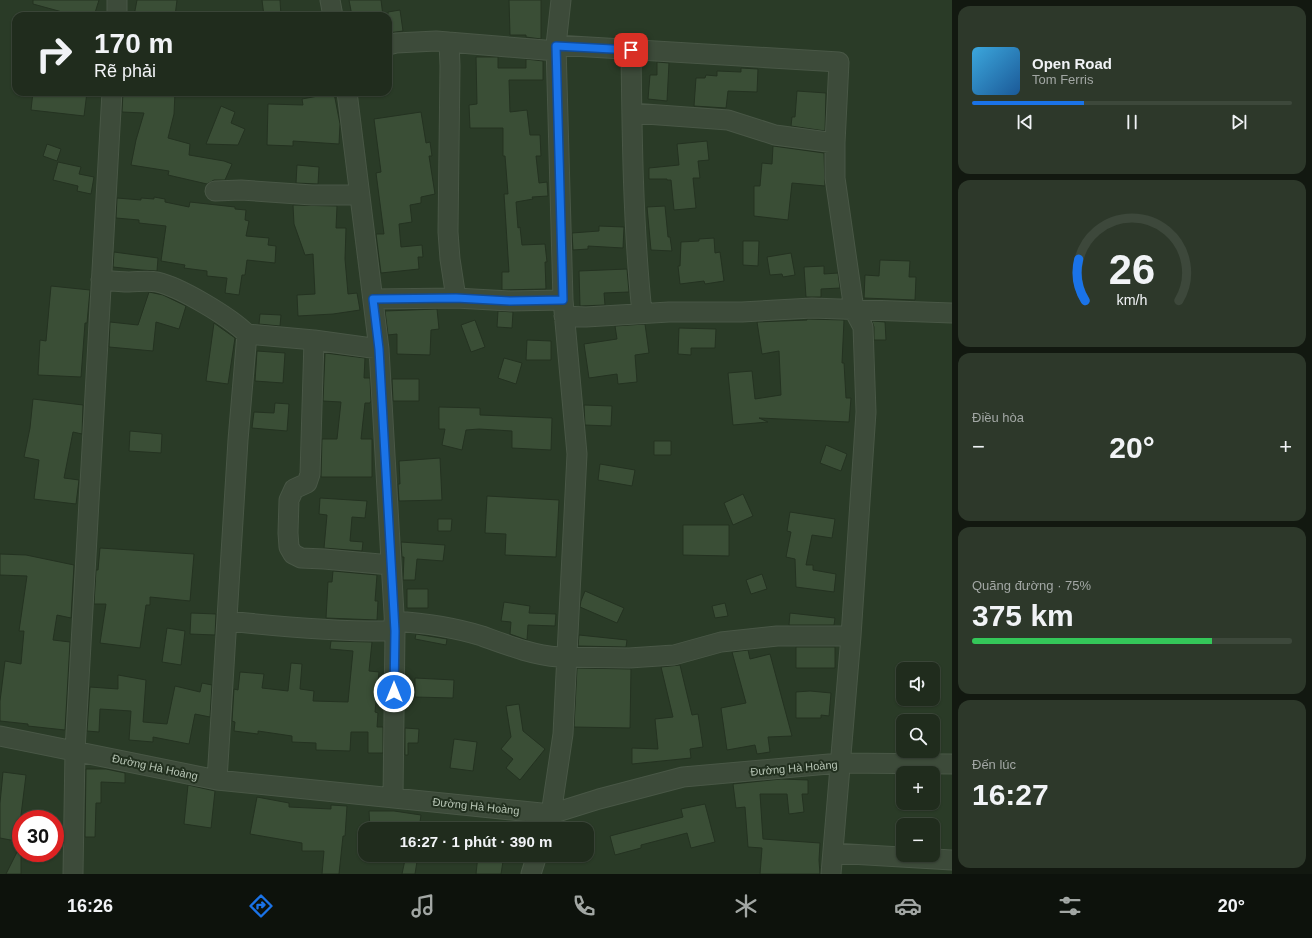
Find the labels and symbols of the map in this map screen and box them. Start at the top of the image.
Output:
pin [614,33,648,67]
position arrow [373,671,415,713]
street label: Đường Hà Hoàng [111,752,199,782]
street label: Đường Hà Hoàng [750,758,838,778]
street label: Đường Hà Hoàng [432,795,520,817]
speed limit sign: 30 [12,810,64,862]

